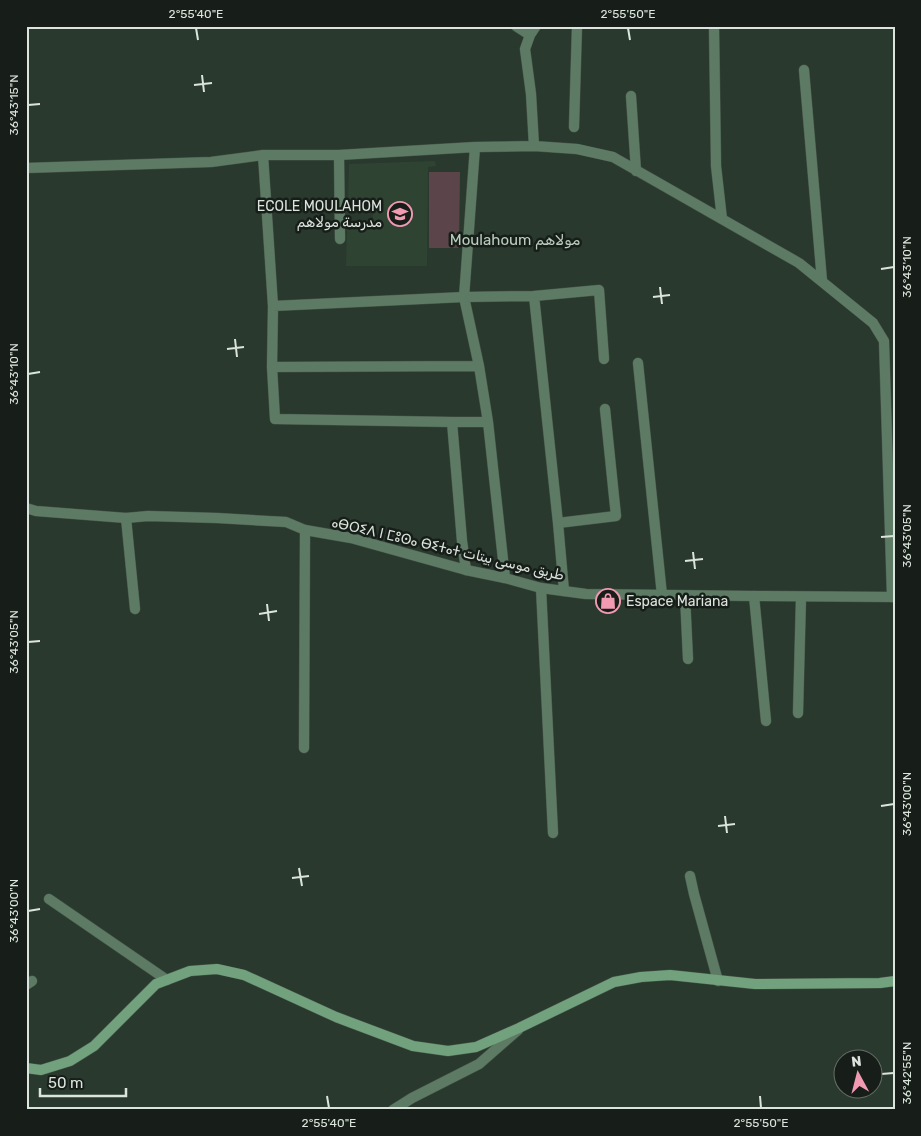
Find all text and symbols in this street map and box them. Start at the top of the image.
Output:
text: 2°55'40"E [169,7,223,21]
text: 2°55'50"E [600,7,656,21]
text: 36°43'15"N [7,75,21,135]
place label: ECOLE MOULAHOM مدرسة مولاهم [257,198,382,231]
school or university icon: ECOLE MOULAHOM مدرسة مولاهم [387,201,413,227]
district label: Moulahoum مولاهم [450,231,580,250]
text: 36°43'10"N [900,236,914,298]
text: 36°43'10"N [7,343,21,405]
text: 36°43'05"N [900,504,914,568]
street label: ⴰⴱⵔⵉⴷ ⵏ ⵎⵓⵙⴰ ⴱⵉⵜⴰⵜ طريق موسى بيتات [330,514,566,584]
shop icon: Espace Mariana [595,588,621,614]
place label: Espace Mariana [626,593,728,610]
text: 36°43'05"N [7,610,21,674]
text: 36°43'00"N [900,772,914,836]
text: 36°43'00"N [7,879,21,943]
text: 36°42'55"N [900,1042,914,1104]
north arrow [834,1048,884,1098]
text: N [850,1053,863,1071]
scale bar [40,1066,126,1098]
text: 50 m [48,1074,83,1092]
text: 2°55'40"E [302,1116,356,1130]
text: 2°55'50"E [733,1116,789,1130]

